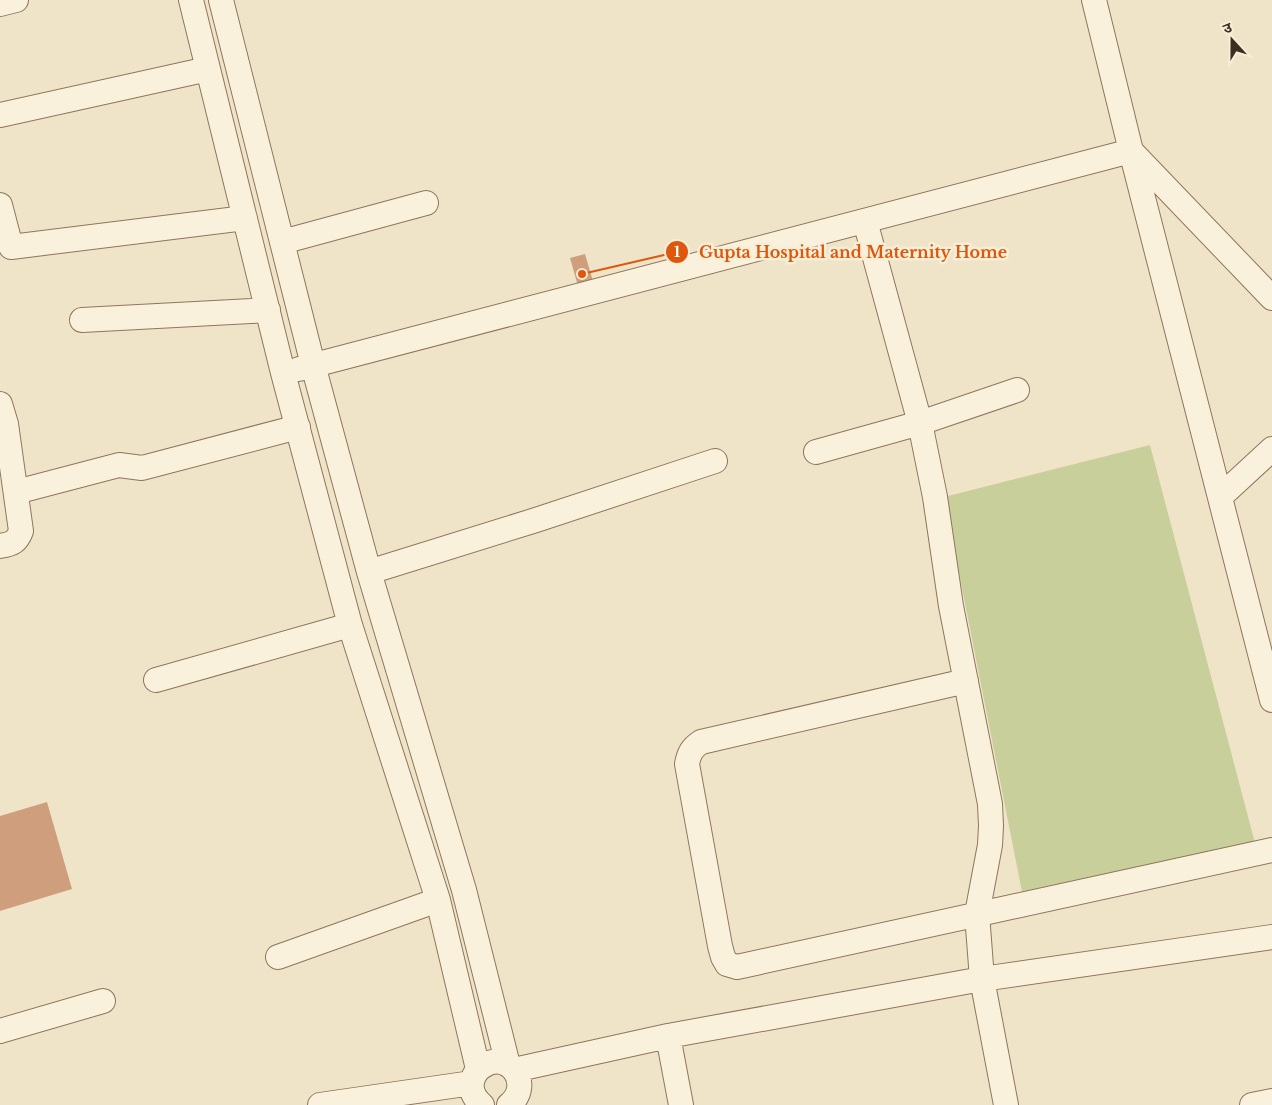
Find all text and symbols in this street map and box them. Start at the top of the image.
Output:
north arrow [1207,15,1257,65]
text: उ [1220,18,1235,38]
callout: Gupta Hospital and Maternity Home [664,236,1018,267]
text: 1 [674,242,681,261]
text: Gupta Hospital and Maternity Home [699,242,1007,262]

